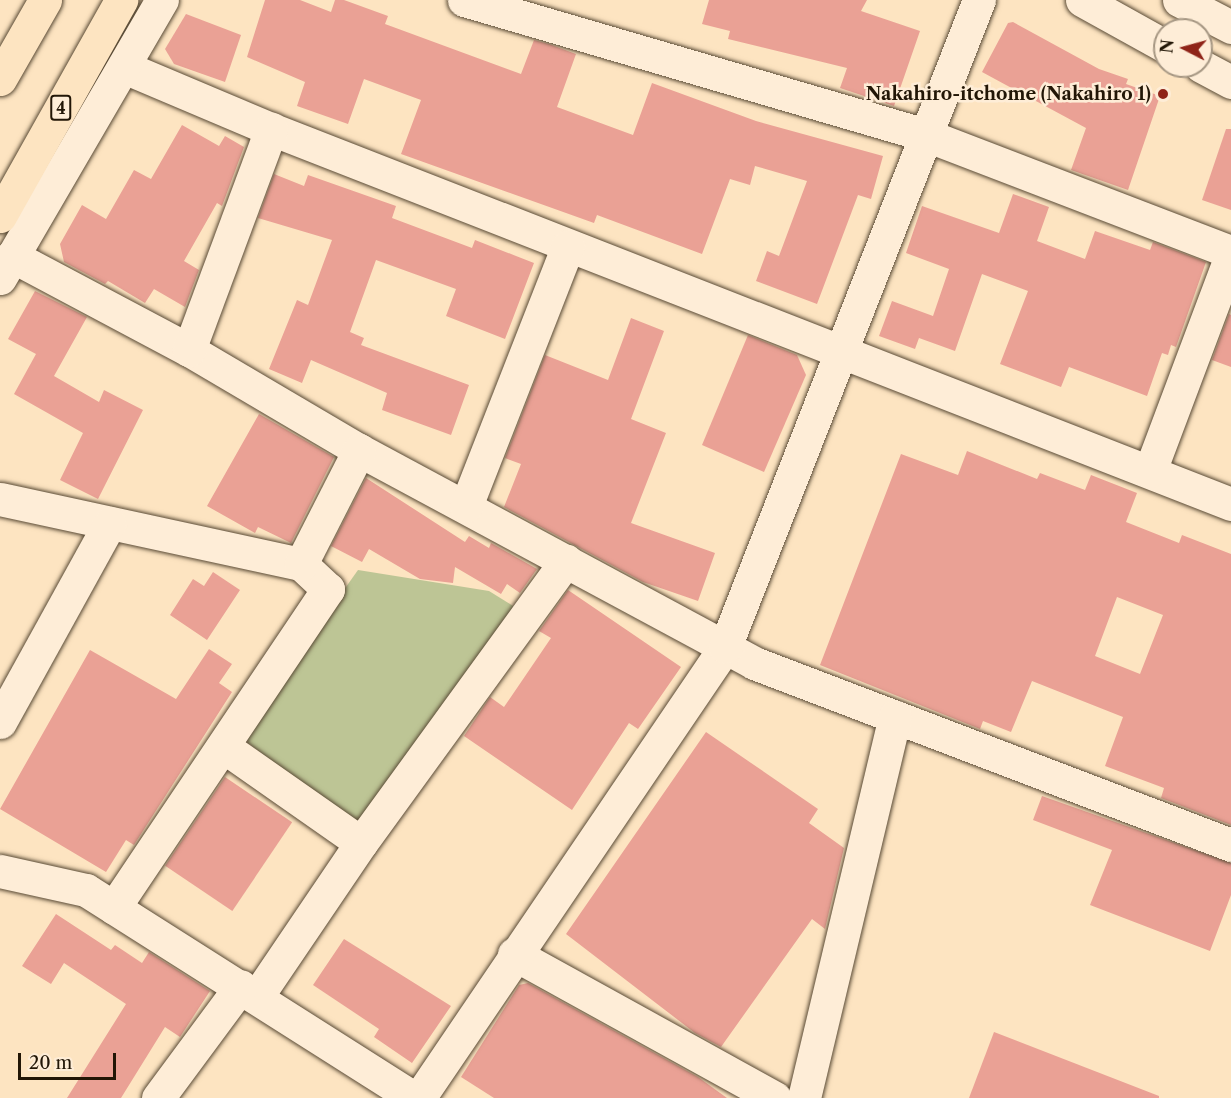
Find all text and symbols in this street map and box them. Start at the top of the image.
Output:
north arrow [1153,18,1213,78]
text: N [1156,38,1178,54]
place label: Nakahiro-itchome (Nakahiro 1) [866,83,1151,105]
marker: Nakahiro-itchome (Nakahiro 1) [1156,87,1170,101]
road number: 4 [49,95,73,121]
scale bar [21,1041,118,1079]
text: 20 m [29,1052,72,1074]

